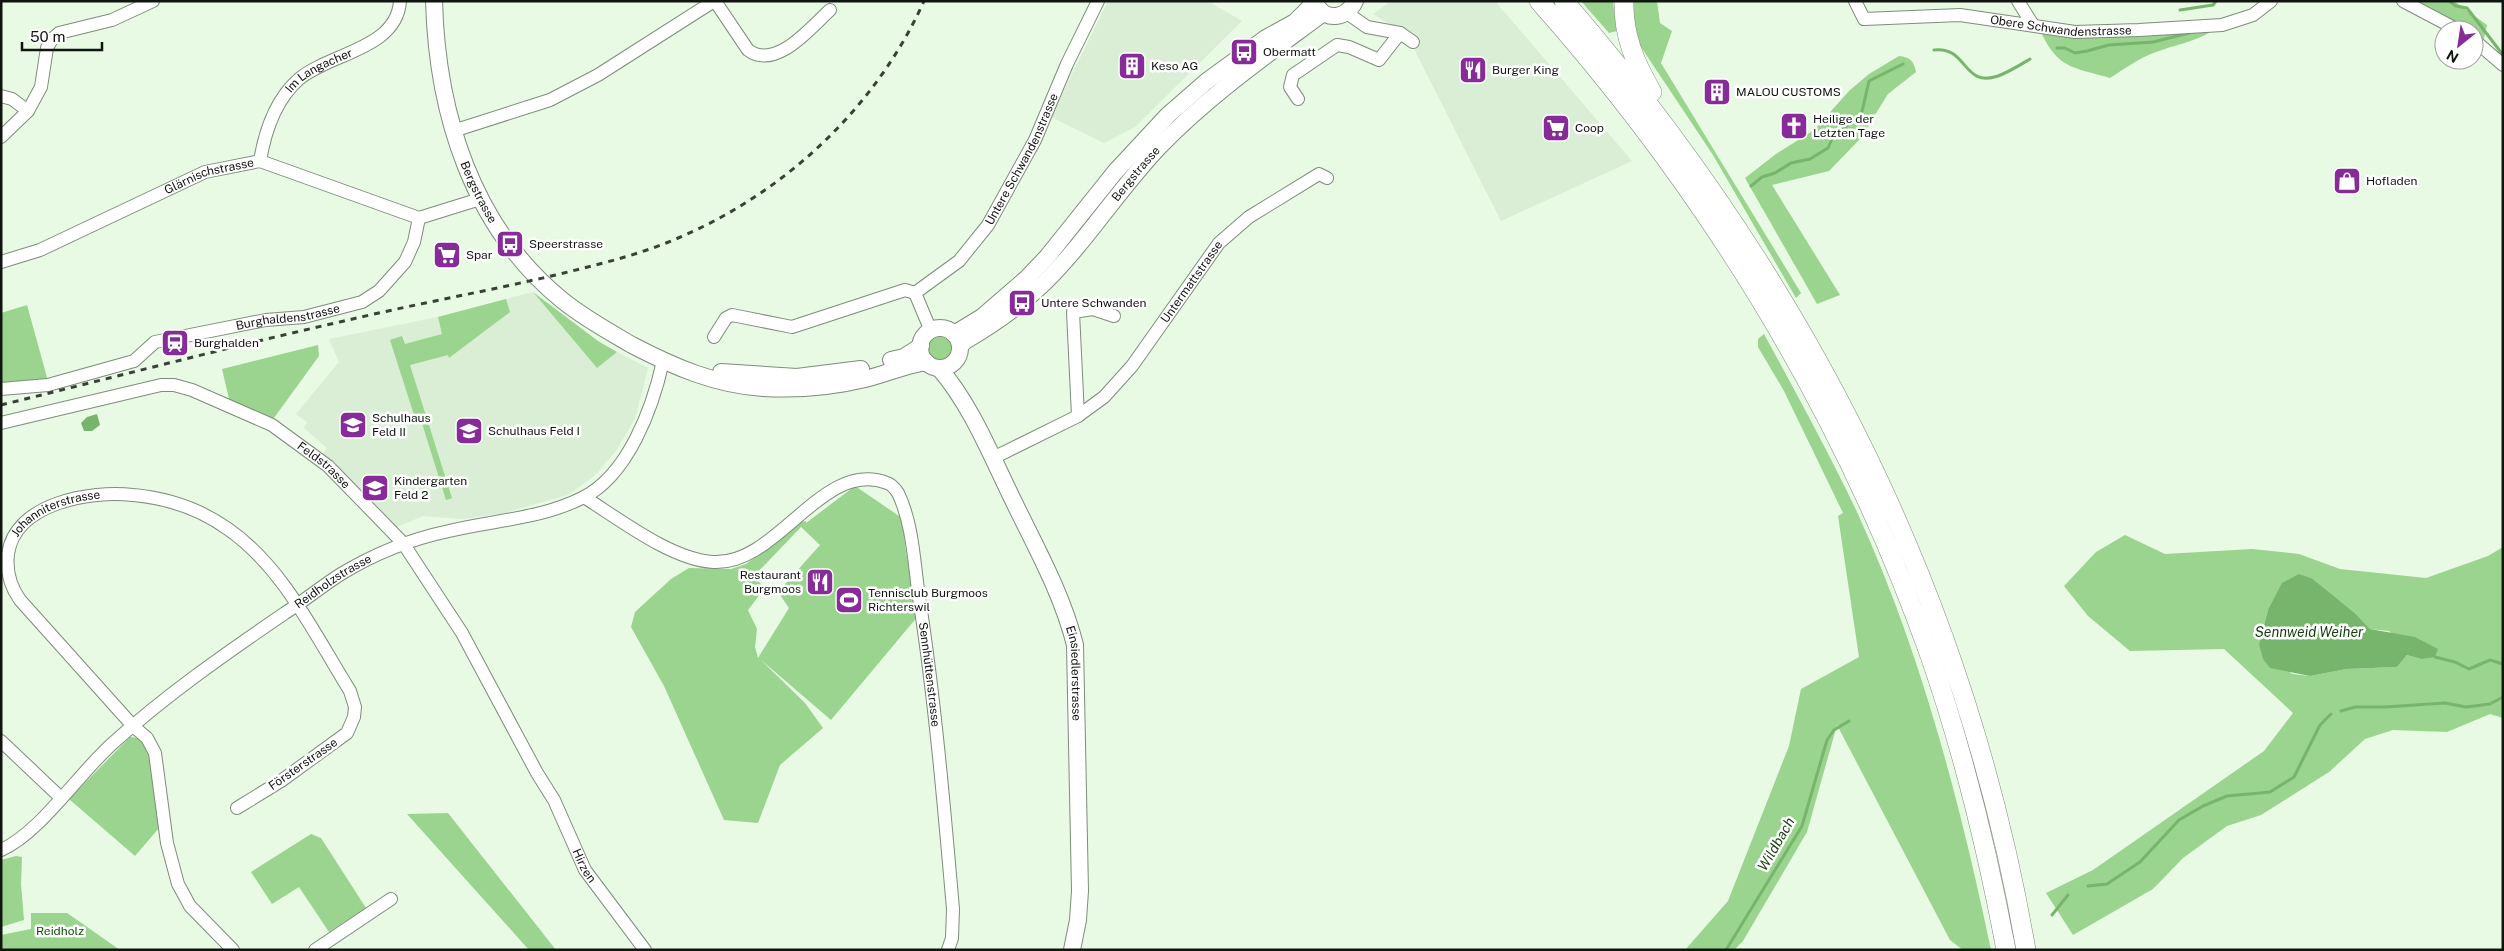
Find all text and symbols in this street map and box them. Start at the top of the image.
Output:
street label: Obere Schwandenstrasse [1989,13,2132,39]
scale bar [22,20,102,52]
north arrow [2434,20,2484,70]
text: 50 m [30,28,65,45]
bus stop icon: Obermatt [1229,37,1259,67]
place label: Obermatt [1263,45,1316,59]
street label: Im Langacher [282,46,355,95]
text: N [2444,47,2461,66]
building icon: Keso AG [1117,51,1147,81]
restaurant icon: Burger King [1458,55,1488,85]
place label: Keso AG [1151,59,1198,73]
place label: Burger King [1492,63,1559,77]
building icon: MALOU CUSTOMS [1702,77,1732,107]
place label: MALOU CUSTOMS [1736,85,1841,99]
street label: Untere Schwandenstrasse [982,91,1061,227]
church icon: Heilige der Letzten Tage [1779,111,1809,141]
place label: Heilige der Letzten Tage [1813,112,1885,140]
supermarket icon: Coop [1541,113,1571,143]
place label: Coop [1575,121,1604,135]
street label: Bergstrasse [1109,143,1163,204]
street label: Glärnischstrasse [162,155,255,197]
street label: Bergstrasse [458,159,500,226]
shop icon: Hofladen [2332,166,2362,196]
place label: Hofladen [2366,174,2418,188]
bus stop icon: Speerstrasse [495,229,525,259]
place label: Speerstrasse [529,237,603,251]
street label: Untermattstrasse [1158,238,1226,325]
supermarket icon: Spar [432,240,462,270]
place label: Spar [466,248,493,262]
bus stop icon: Untere Schwanden [1007,288,1037,318]
place label: Untere Schwanden [1041,296,1147,310]
street label: Burghaldenstrasse [235,301,341,333]
station icon: Burghalden [160,328,190,358]
place label: Burghalden [194,336,259,350]
school or university icon: Schulhaus Feld II [338,410,368,440]
place label: Schulhaus Feld II [372,411,431,439]
school or university icon: Schulhaus Feld I [454,416,484,446]
place label: Schulhaus Feld I [488,424,580,438]
street label: Feldstrasse [295,439,353,492]
school or university icon: Kindergarten Feld 2 [360,473,390,503]
place label: Kindergarten Feld 2 [394,474,467,502]
street label: Johanniterstrasse [8,488,101,539]
street label: Reidholzstrasse [292,552,374,612]
restaurant icon: Restaurant Burgmoos [805,567,835,597]
place label: Restaurant Burgmoos [740,568,801,596]
sports icon: Tennisclub Burgmoos Richterswil [834,585,864,615]
place label: Tennisclub Burgmoos Richterswil [868,586,988,614]
street label: Sennhüttenstrasse [916,621,943,728]
street label: Einsiedlerstrasse [1063,624,1084,721]
water label: Sennweid Weiher [2255,624,2364,640]
street label: Försterstrasse [266,735,340,793]
water label: Wildbach [1754,814,1798,873]
street label: Hirzen [569,847,599,885]
park label: Reidholz [36,924,84,938]

